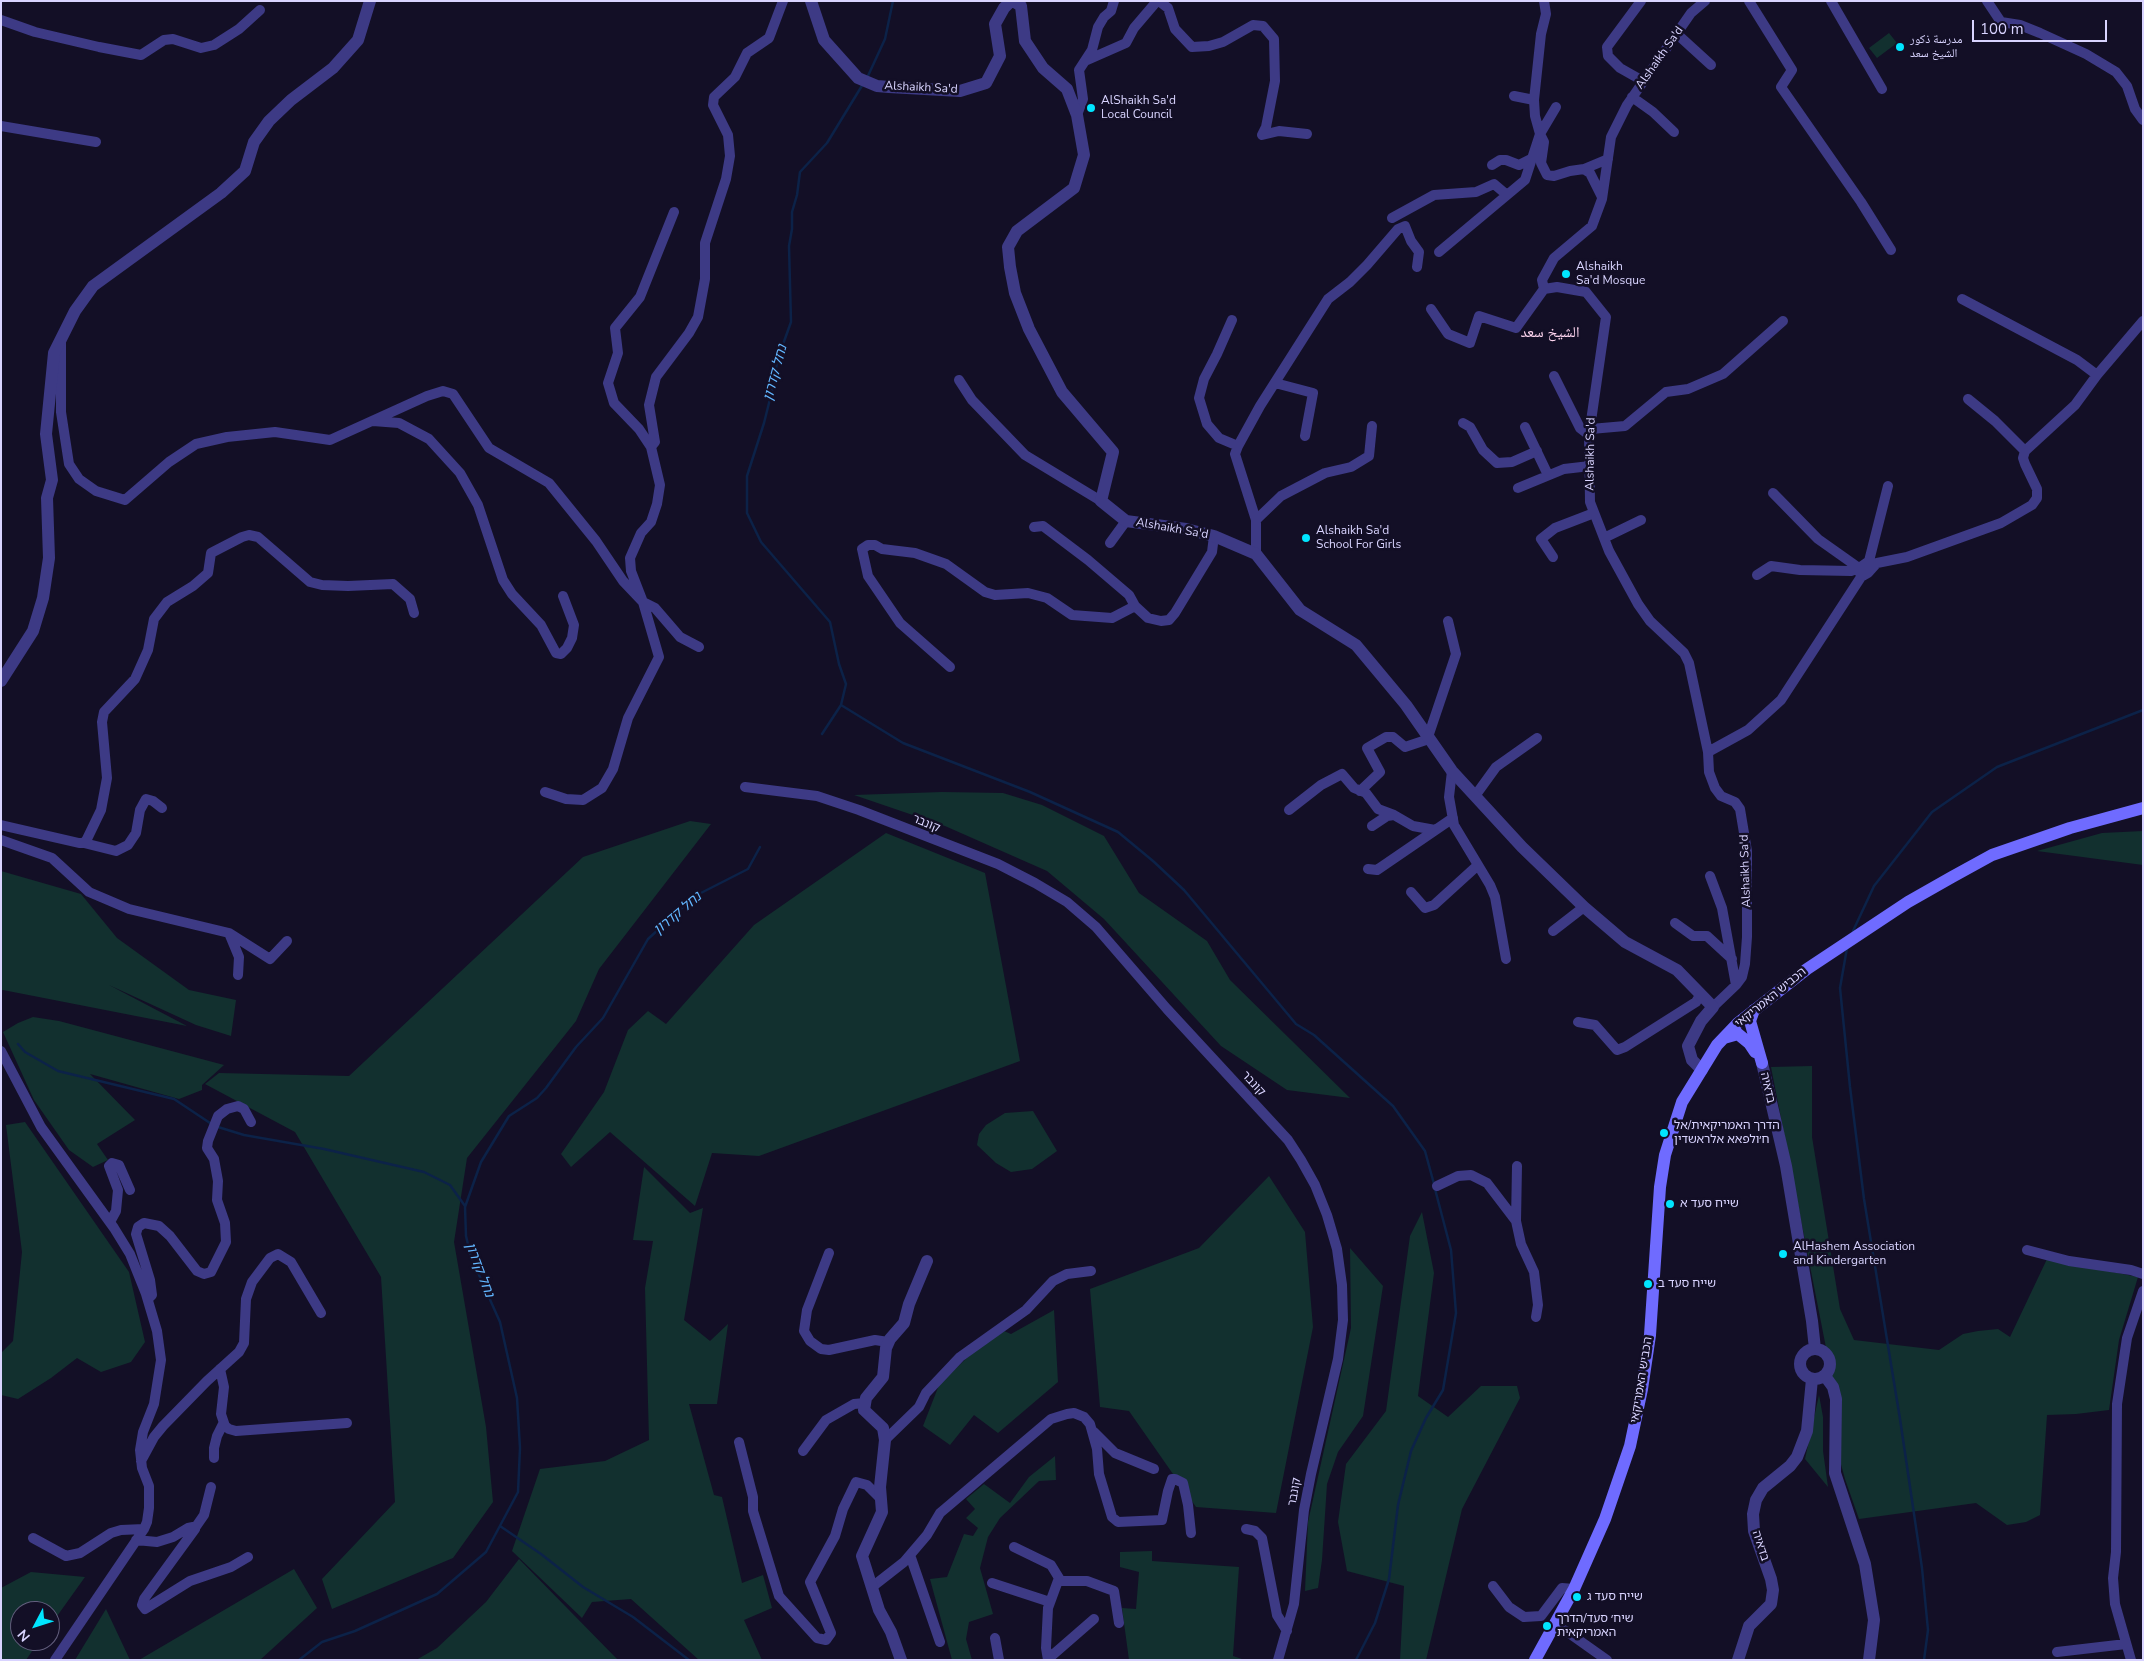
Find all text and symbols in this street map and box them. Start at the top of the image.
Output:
scale bar [1974,10,2109,42]
text: 100 m [1980,19,2024,39]
street label: Alshaikh Sa'd [1633,24,1687,92]
place label: مدرسة ذكور الشيخ سعد [1910,33,1962,61]
marker: مدرسة ذكور الشيخ سعد [1894,41,1906,53]
street label: Alshaikh Sa'd [884,79,958,97]
place label: AlShaikh Sa'd Local Council [1101,94,1176,122]
marker: AlShaikh Sa'd Local Council [1085,102,1097,114]
place label: Alshaikh Sa'd Mosque [1576,260,1645,288]
marker: Alshaikh Sa'd Mosque [1560,268,1572,280]
district label: الشيخ سعد [1520,324,1580,342]
water label: נחל קדרון [760,343,792,403]
street label: Alshaikh Sa'd [1583,417,1599,491]
street label: Alshaikh Sa'd [1135,516,1209,542]
place label: Alshaikh Sa'd School For Girls [1316,524,1401,552]
marker: Alshaikh Sa'd School For Girls [1300,532,1312,544]
street label: קונבר [910,812,942,836]
street label: Alshaikh Sa'd [1738,834,1754,908]
water label: נחל קדרון [651,889,705,939]
street label: הכביש האמריקאי [1733,965,1809,1031]
street label: קונבר [1238,1069,1268,1099]
street label: בדאיה [1756,1071,1778,1105]
place label: הדרך האמריקאית/אל ח׳ולפאא אלראשדין [1674,1119,1780,1147]
marker: הדרך האמריקאית/אל ח׳ולפאא אלראשדין [1658,1127,1670,1139]
place label: שייח סעד א [1680,1197,1739,1211]
marker: שייח סעד א [1664,1198,1676,1210]
water label: נחל קדרון [461,1240,497,1300]
place label: AlHashem Association and Kindergarten [1793,1240,1915,1268]
marker: AlHashem Association and Kindergarten [1777,1248,1789,1260]
place label: שייח סעד ב [1658,1277,1716,1291]
marker: שייח סעד ב [1642,1278,1654,1290]
street label: הכביש האמריקאי [1628,1336,1656,1424]
street label: קונבר [1285,1477,1305,1507]
street label: בדאיה [1748,1529,1772,1563]
place label: שייח סעד ג [1587,1590,1643,1604]
marker: שייח סעד ג [1571,1591,1583,1603]
north arrow [10,1601,60,1651]
place label: שיח׳ סעד/הדרך האמריקאית [1557,1612,1633,1640]
marker: שיח׳ סעד/הדרך האמריקאית [1541,1620,1553,1632]
text: N [13,1625,35,1645]

